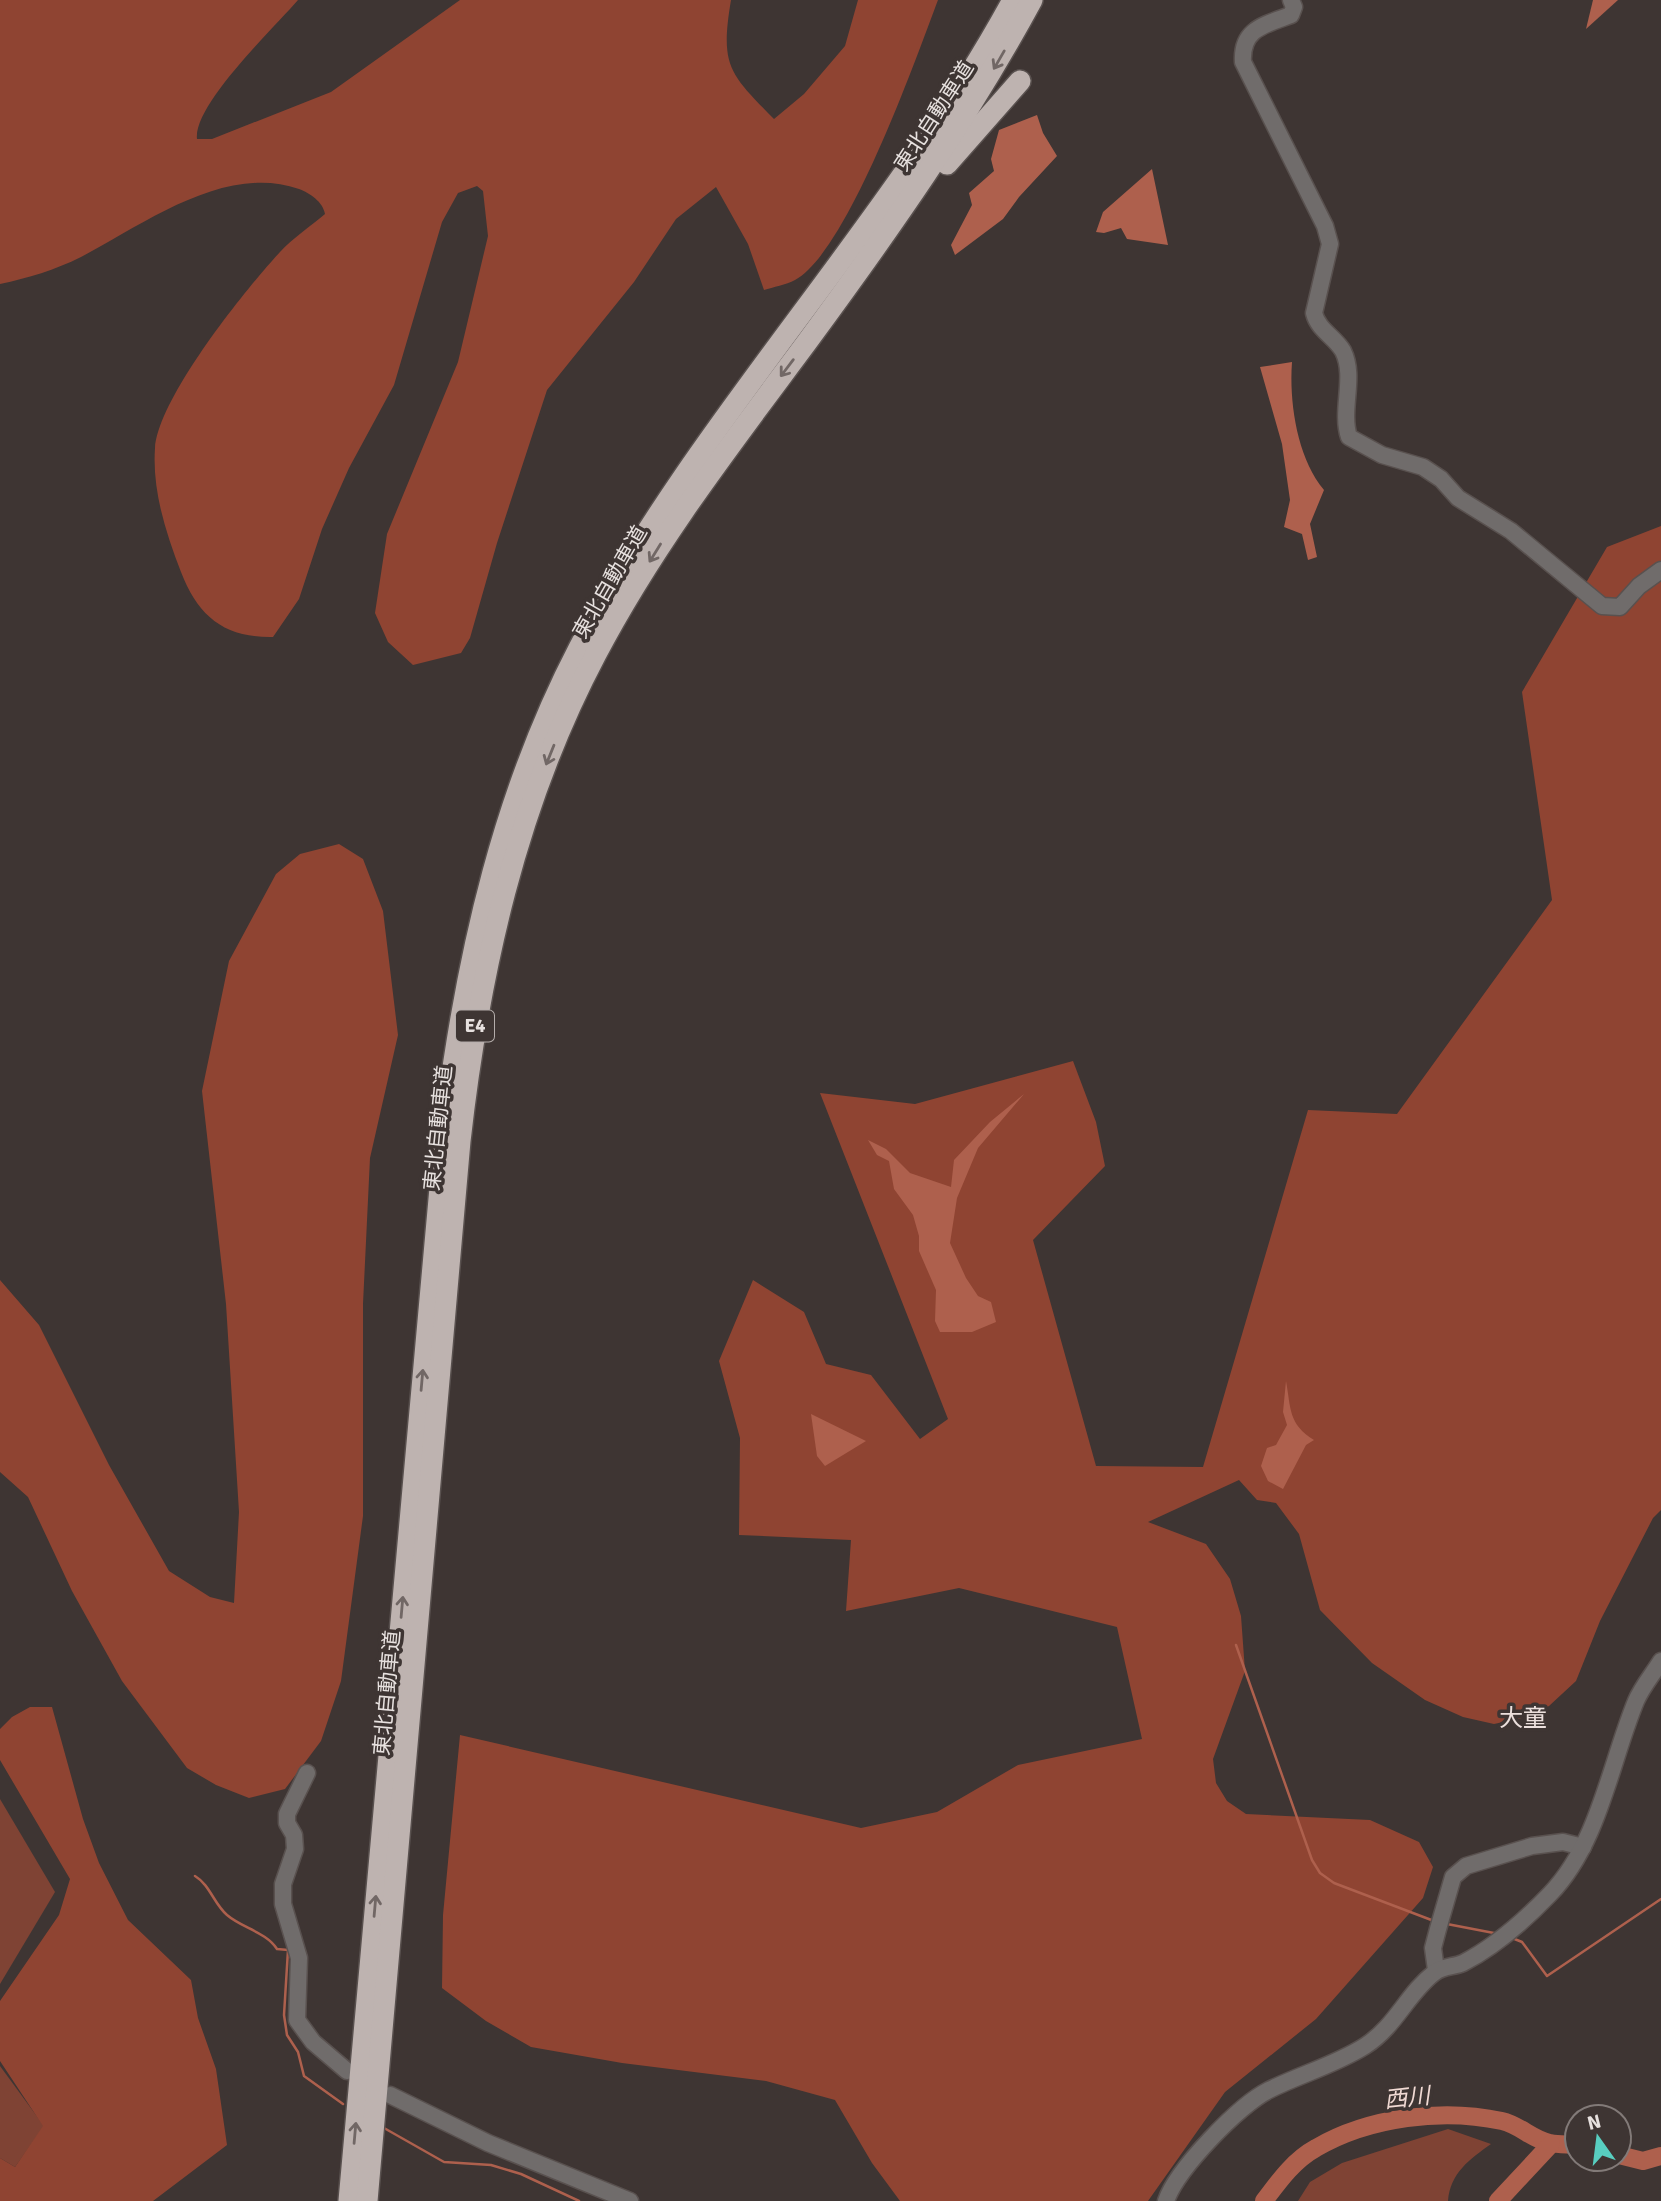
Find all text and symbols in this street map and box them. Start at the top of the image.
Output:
one-way arrow [992,49,1006,69]
street label: 東北自動車道 [889,56,979,176]
one-way arrow [780,358,795,377]
street label: 東北自動車道 [567,521,653,643]
one-way arrow [647,543,662,562]
one-way arrow [543,743,556,765]
road number: E4 [456,1010,494,1042]
street label: 東北自動車道 [418,1064,458,1192]
one-way arrow [416,1369,429,1392]
one-way arrow [396,1596,409,1618]
street label: 東北自動車道 [369,1629,405,1757]
district label: 大童 [1499,1703,1547,1733]
one-way arrow [369,1896,382,1918]
water label: 西川 [1383,2081,1434,2115]
north arrow [1563,2103,1633,2173]
text: N [1585,2109,1603,2136]
one-way arrow [349,2122,362,2145]

